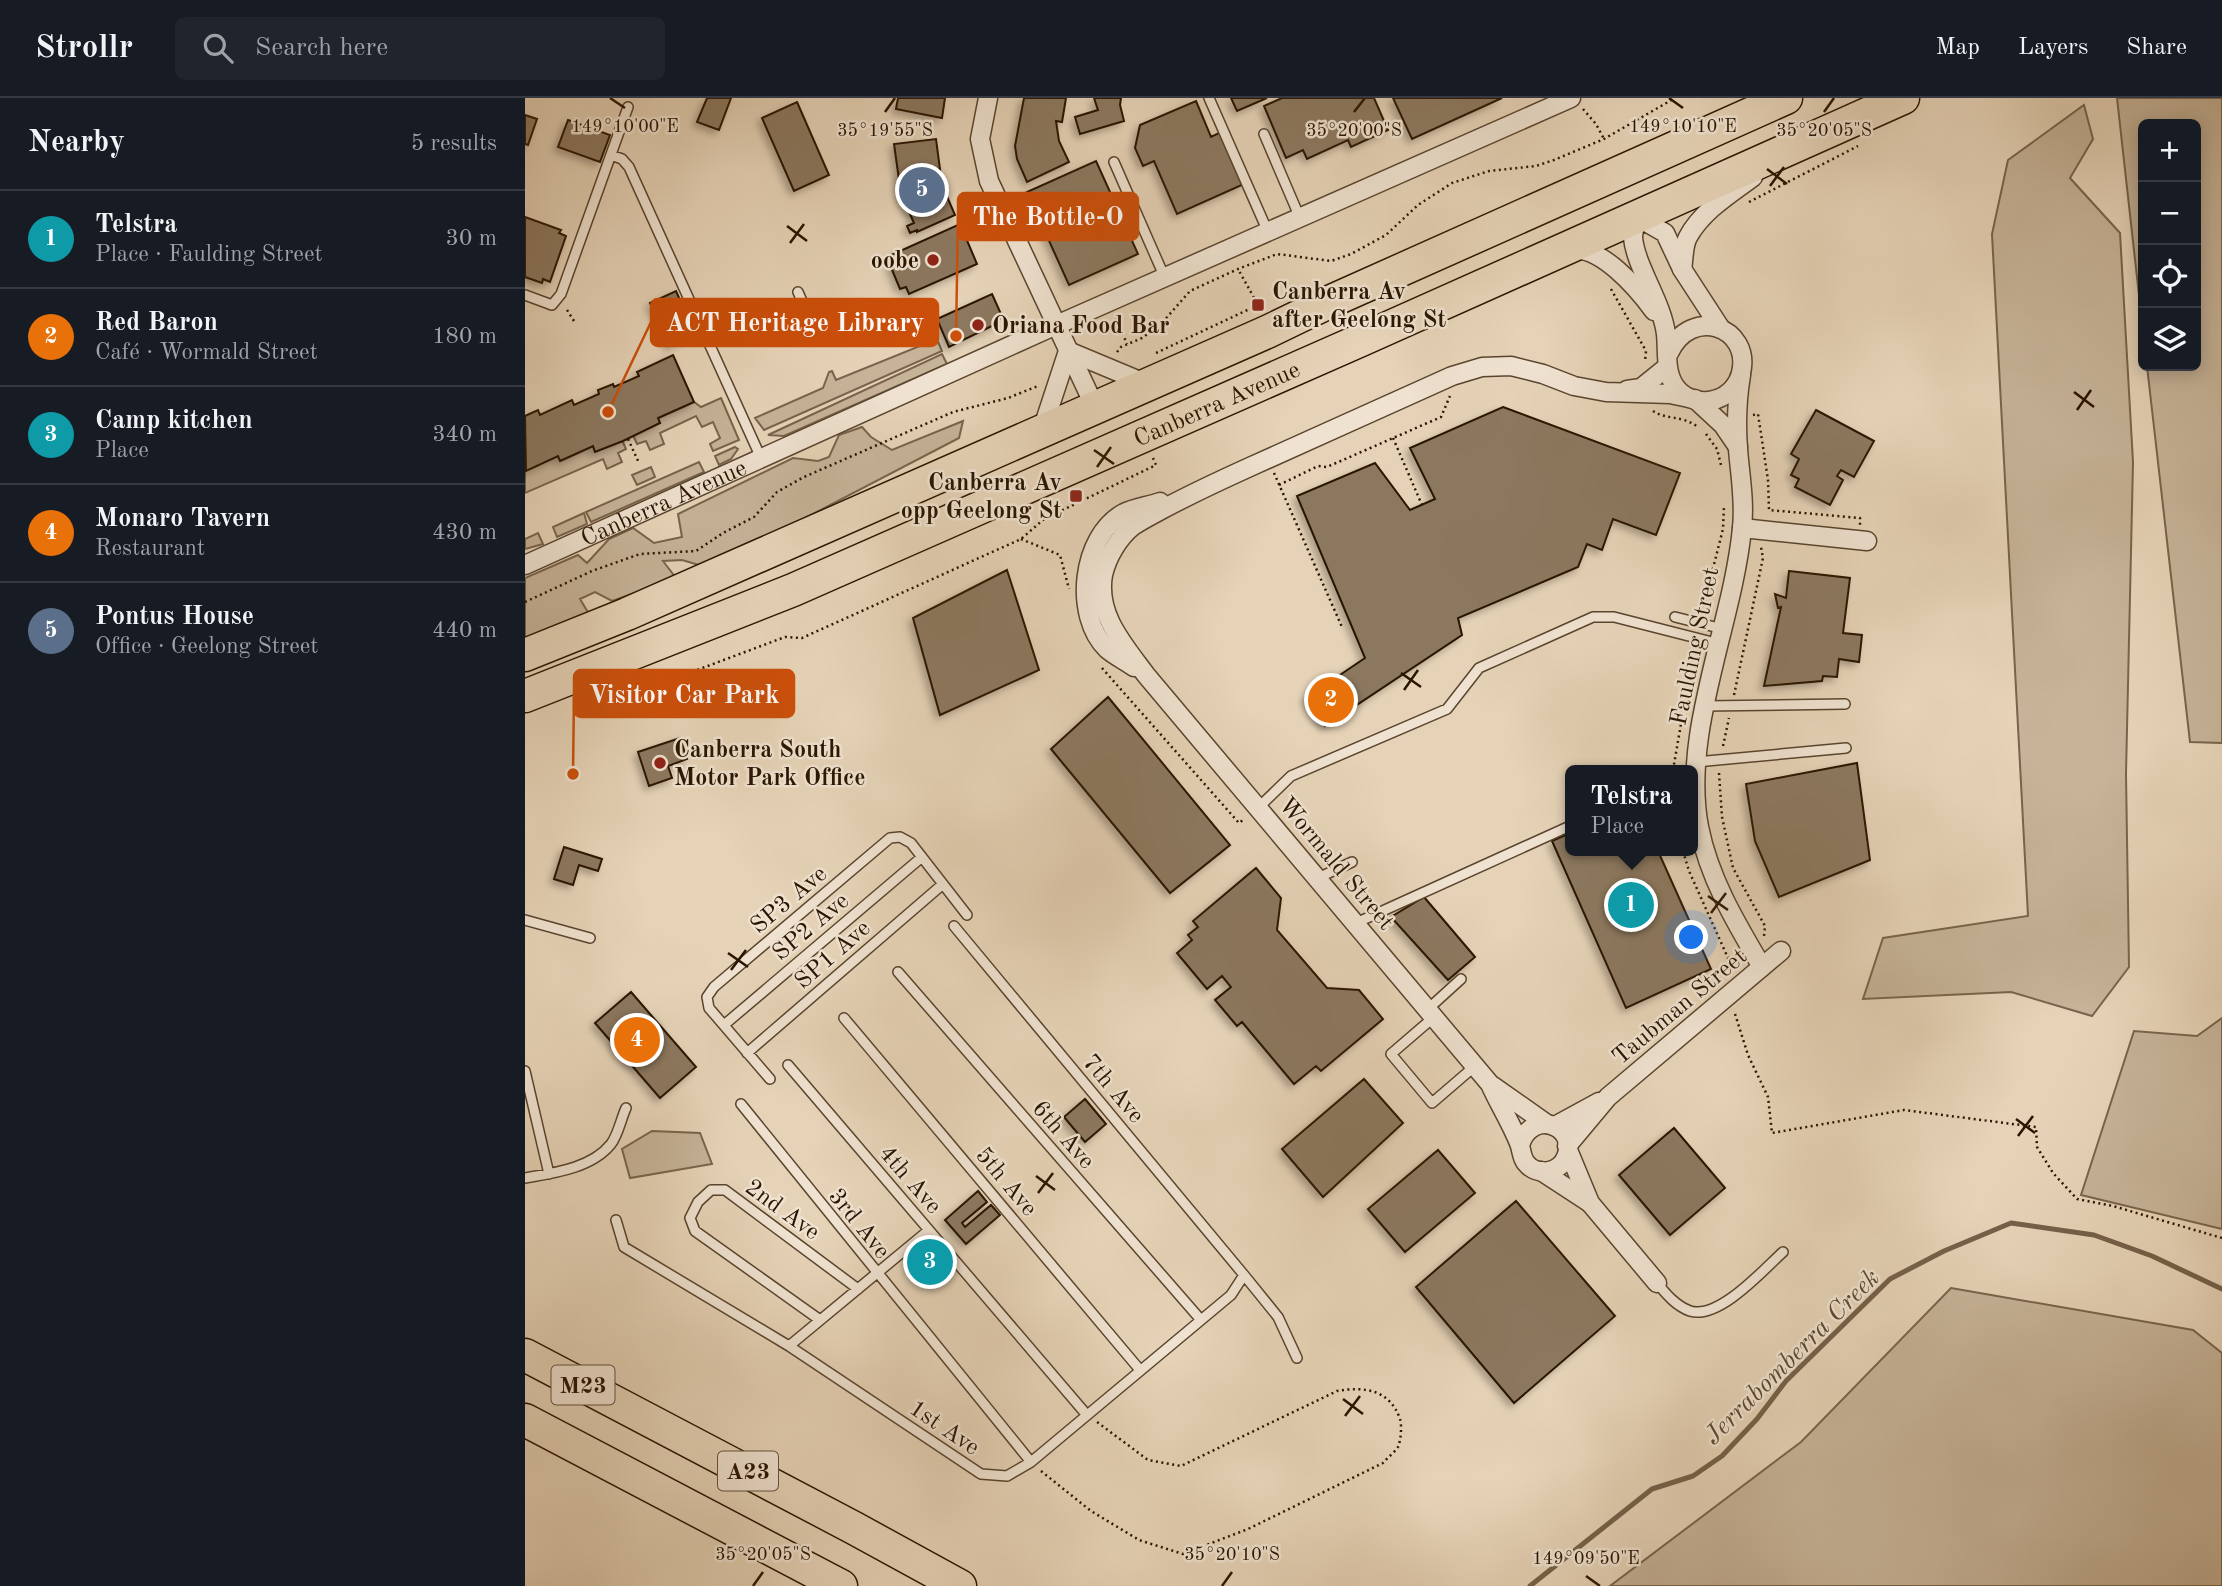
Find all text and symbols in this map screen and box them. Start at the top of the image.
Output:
search box [175,17,665,80]
icon: search [199,29,237,67]
text: Strollr [35,32,133,65]
text: Search here [255,35,388,61]
text: Map [1936,36,1980,60]
text: Layers [2018,36,2088,60]
text: Share [2126,36,2187,60]
text: 149°10'00"E [571,118,679,136]
text: 149°10'10"E [1629,118,1737,136]
map controls [2138,119,2201,371]
button: + [2138,119,2201,182]
text: 35°19'55"S [837,122,933,140]
text: 35°20'00"S [1306,122,1402,140]
text: 35°20'05"S [1776,122,1872,140]
text: Nearby [28,128,125,158]
text: 5 results [411,132,497,155]
pin: 5 [899,164,945,216]
button: − [2138,182,2201,245]
callout: The Bottle-O [958,193,1138,240]
text: The Bottle-O [972,205,1124,231]
text: Telstra [95,212,177,238]
text: 1 [44,227,58,250]
text: 30 m [446,227,497,250]
text: Place · Faulding Street [95,243,323,266]
button: locate [2138,245,2201,308]
place label: oobe [871,250,919,274]
marker: oobe [925,252,941,268]
place label: Canberra Av after Geelong St [1272,281,1446,333]
marker: Canberra Av after Geelong St [1250,297,1266,313]
callout: ACT Heritage Library [651,299,938,346]
button: layers [2138,308,2201,371]
text: Red Baron [95,310,218,336]
text: ACT Heritage Library [666,311,924,337]
place label: Oriana Food Bar [992,315,1170,339]
marker: Oriana Food Bar [970,317,986,333]
text: 2 [44,325,58,348]
text: 180 m [432,325,497,348]
text: Café · Wormald Street [95,341,318,364]
street label: Canberra Avenue [1131,358,1304,452]
text: Camp kitchen [95,408,253,434]
text: 3 [44,423,58,446]
text: 340 m [432,423,497,446]
text: Place [95,439,149,462]
street label: Canberra Avenue [578,457,751,552]
place label: Canberra Av opp Geelong St [901,472,1062,524]
marker: Canberra Av opp Geelong St [1068,488,1084,504]
text: Monaro Tavern [95,506,270,532]
text: 4 [44,521,58,544]
text: 430 m [432,521,497,544]
text: Restaurant [95,537,205,560]
street label: Faulding Street [1667,565,1724,728]
text: Pontus House [95,604,254,630]
text: 5 [44,619,58,642]
text: 440 m [432,619,497,642]
text: Office · Geelong Street [95,635,318,658]
callout: Visitor Car Park [574,670,794,717]
pin: 2 [1308,674,1354,726]
text: Visitor Car Park [588,683,780,709]
place label: Canberra South Motor Park Office [674,739,866,791]
marker: Canberra South Motor Park Office [652,755,668,771]
popup [1565,765,1698,856]
text: Telstra [1590,784,1673,810]
street label: Wormald Street [1273,793,1398,935]
text: Place [1590,815,1644,838]
street label: SP3 Ave [747,862,832,939]
pin: 1 [1608,879,1654,931]
street label: SP2 Ave [769,889,854,966]
street label: SP1 Ave [791,917,876,994]
your location [1674,920,1708,954]
street label: Taubman Street [1609,945,1752,1070]
pin: 4 [614,1014,660,1066]
street label: 7th Ave [1077,1050,1148,1128]
street label: 6th Ave [1027,1097,1098,1174]
street label: 4th Ave [874,1142,945,1219]
street label: 5th Ave [970,1143,1041,1221]
street label: 2nd Ave [740,1176,823,1245]
street label: 3rd Ave [823,1185,894,1264]
pin: 3 [907,1236,953,1288]
water label: Jerrabomberra Creek [1700,1265,1885,1450]
road number: M23 [552,1366,615,1404]
street label: 1st Ave [904,1397,983,1461]
road number: A23 [718,1452,778,1490]
text: 35°20'05"S [715,1546,811,1564]
text: 35°20'10"S [1184,1546,1280,1564]
text: 149°09'50"E [1532,1550,1640,1568]

